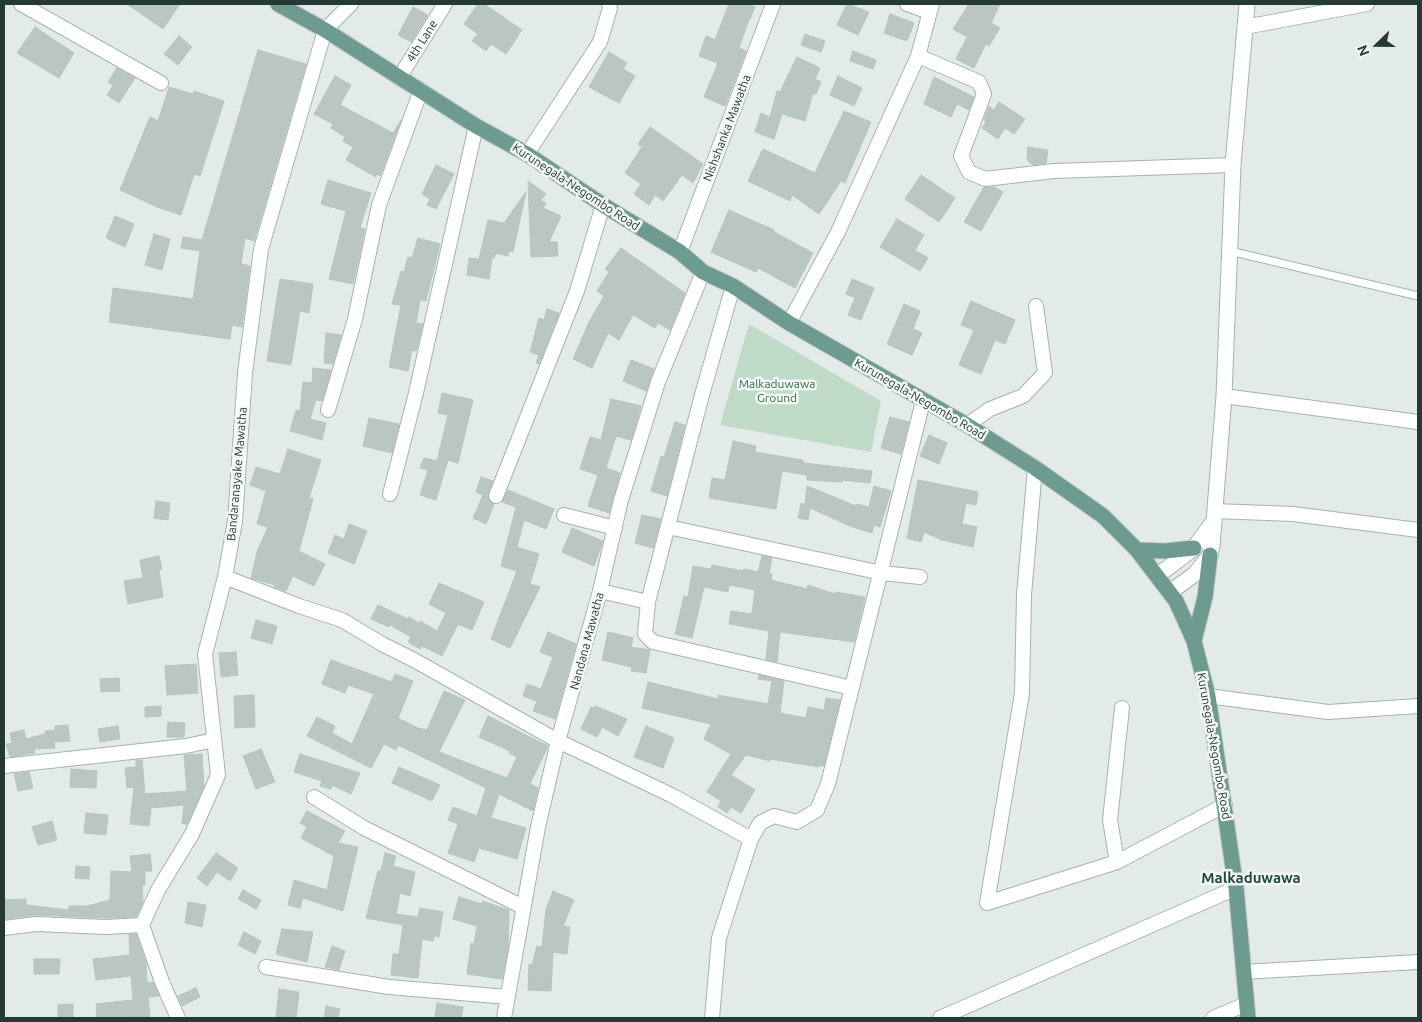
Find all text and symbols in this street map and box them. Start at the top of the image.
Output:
street label: 4th Lane [403,17,441,65]
north arrow [1352,20,1402,70]
text: N [1354,43,1372,58]
street label: Nishshanka Mawatha [700,72,754,184]
street label: Kurunegala-Negombo Road [510,140,642,234]
street label: Kurunegala-Negombo Road [852,356,988,442]
park label: Malkaduwawa Ground [739,377,815,405]
street label: Bandaranayake Mawatha [224,406,250,542]
street label: Nandana Mawatha [567,591,607,691]
street label: Kurunegala-Negombo Road [1194,671,1234,821]
district label: Malkaduwawa [1201,869,1301,887]

